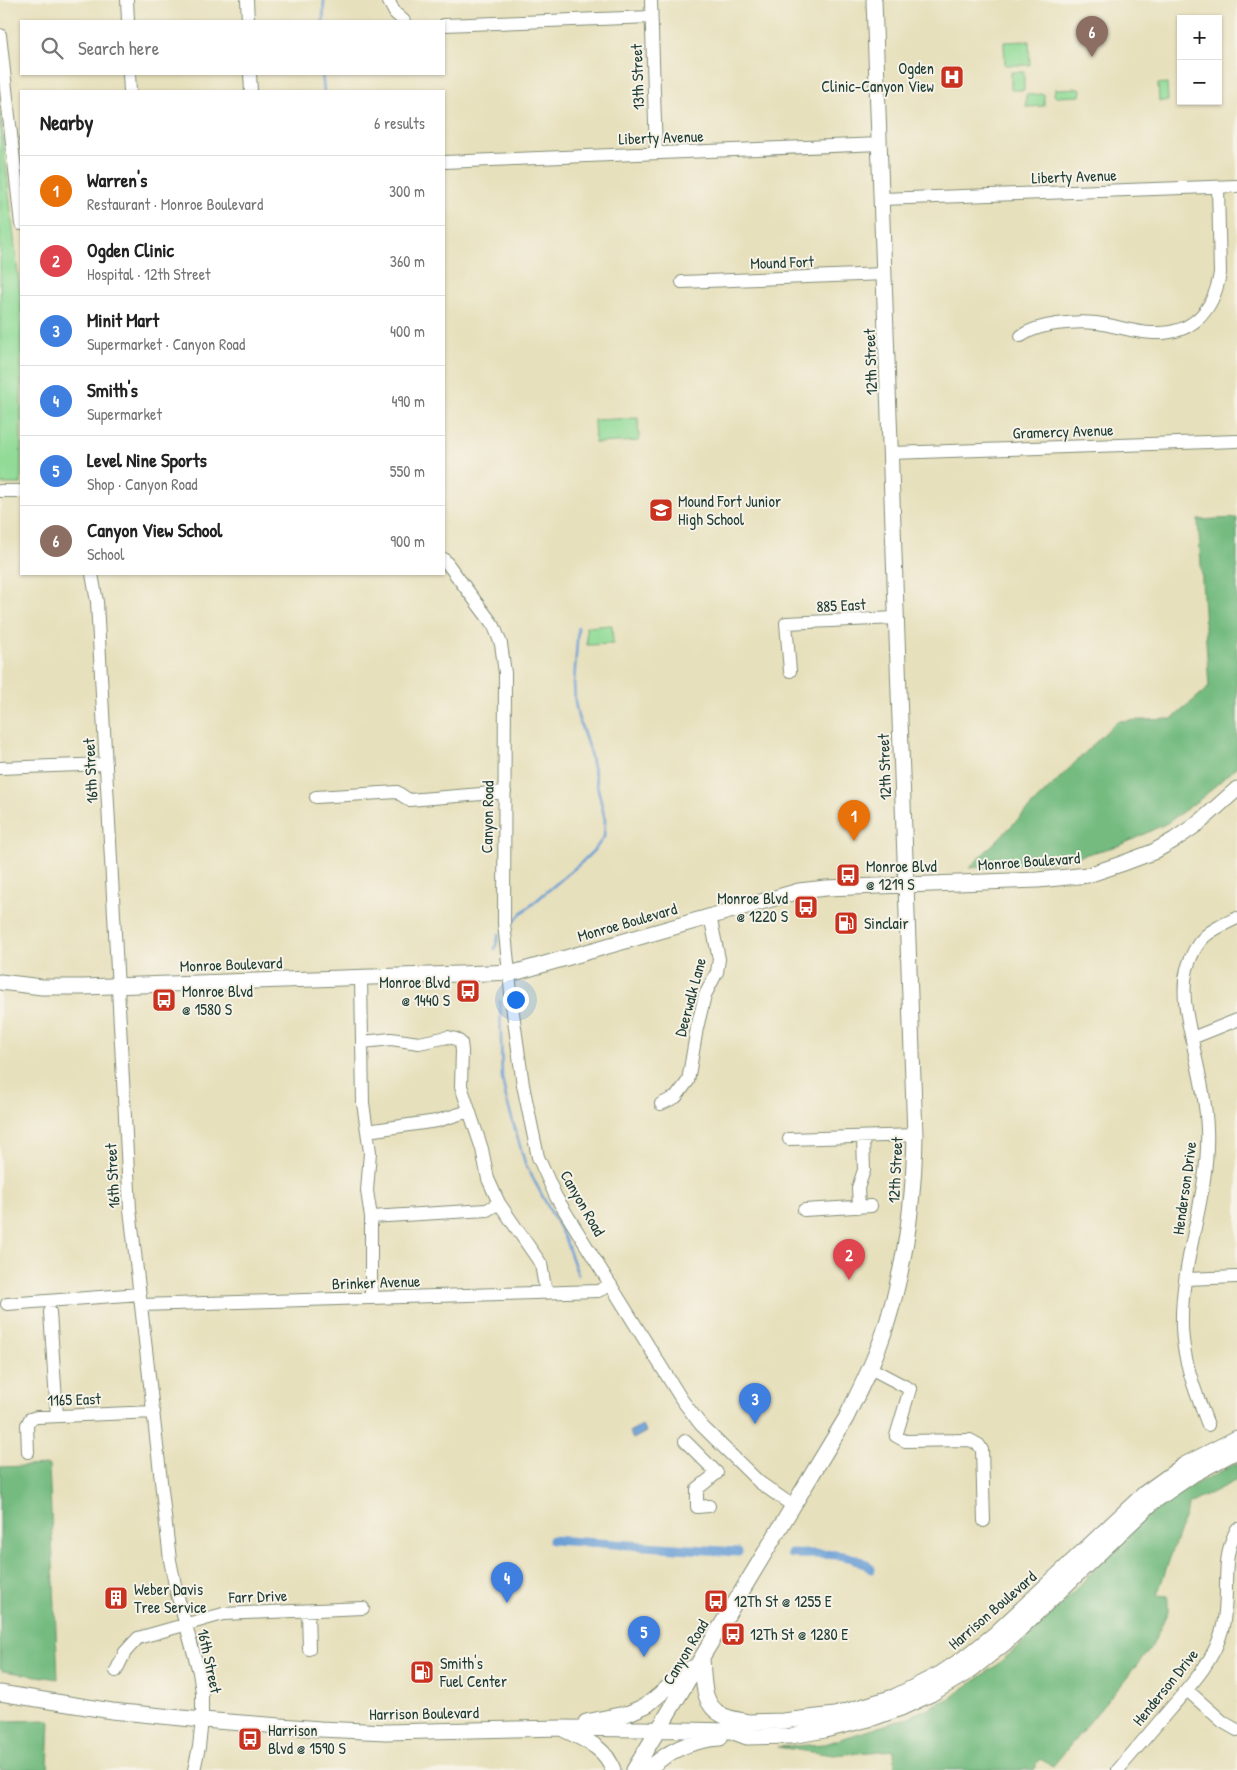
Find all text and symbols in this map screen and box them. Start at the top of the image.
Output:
map controls [1177,15,1222,105]
button: + [1177,15,1222,60]
pin: 6 [1076,16,1108,57]
search box [20,20,445,75]
icon: search [38,34,66,62]
text: Search here [78,35,159,61]
street label: 13th Street [625,43,649,110]
place label: Ogden Clinic-Canyon View [821,57,934,97]
button: − [1177,60,1222,105]
hospital icon: Ogden Clinic-Canyon View [939,64,965,90]
text: Nearby [40,108,93,137]
text: 6 results [374,112,425,134]
street label: Liberty Avenue [618,124,705,149]
street label: Liberty Avenue [1031,163,1118,188]
text: Warren's [87,167,147,193]
text: 1 [53,180,59,202]
text: 300 m [389,180,425,202]
text: Restaurant · Monroe Boulevard [87,193,263,215]
text: Ogden Clinic [87,237,174,263]
text: 2 [52,250,60,272]
text: 360 m [390,250,425,272]
street label: Mound Fort [750,250,815,274]
text: Hospital · 12th Street [87,263,211,285]
text: Minit Mart [87,307,159,333]
text: 3 [52,320,60,342]
text: 400 m [390,320,425,342]
street label: 12th Street [858,328,882,396]
text: Supermarket · Canyon Road [87,333,245,355]
text: Smith's [87,377,138,403]
text: 4 [53,390,59,412]
text: 490 m [391,390,425,412]
text: Supermarket [87,403,162,425]
street label: Gramercy Avenue [1012,418,1114,444]
text: Level Nine Sports [87,447,207,473]
text: 5 [53,460,59,482]
text: 550 m [390,460,425,482]
text: Shop · Canyon Road [87,473,198,495]
place label: Mound Fort Junior High School [678,490,781,530]
school or university icon: Mound Fort Junior High School [648,497,674,523]
text: Canyon View School [87,517,222,543]
text: 6 [53,530,59,552]
text: 900 m [390,530,425,552]
text: School [87,543,124,565]
street label: 885 East [816,593,867,617]
street label: 12th Street [872,733,896,801]
street label: 16th Street [77,737,103,804]
street label: Canyon Road [475,781,499,853]
pin: 1 [838,800,870,841]
street label: Monroe Boulevard [977,846,1081,876]
place label: Monroe Blvd @ 1219 S [866,855,937,895]
bus stop icon: Monroe Blvd @ 1219 S [835,862,861,888]
place label: Monroe Blvd @ 1220 S [717,887,789,927]
bus stop icon: Monroe Blvd @ 1220 S [793,894,819,920]
street label: Monroe Boulevard [575,897,679,947]
fuel station icon: Sinclair [833,910,859,936]
place label: Sinclair [864,912,909,934]
street label: Monroe Boulevard [179,951,283,977]
street label: Deerwalk Lane [669,955,711,1039]
place label: Monroe Blvd @ 1440 S [379,971,451,1011]
bus stop icon: Monroe Blvd @ 1440 S [455,978,481,1004]
place label: Monroe Blvd @ 1580 S [182,980,253,1020]
bus stop icon: Monroe Blvd @ 1580 S [151,987,177,1013]
your location [503,987,529,1013]
street label: 12th Street [882,1136,908,1204]
street label: Henderson Drive [1167,1140,1201,1236]
street label: 16th Street [99,1142,125,1209]
street label: Canyon Road [555,1166,611,1240]
pin: 2 [833,1239,865,1280]
street label: Brinker Avenue [331,1269,421,1295]
pin: 3 [739,1383,771,1424]
street label: 1165 East [47,1387,102,1411]
pin: 4 [491,1562,523,1603]
street label: Harrison Boulevard [943,1566,1041,1654]
place label: Weber Davis Tree Service [134,1578,207,1618]
street label: Farr Drive [227,1584,288,1608]
building icon: Weber Davis Tree Service [103,1585,129,1611]
bus stop icon: 12Th St @ 1255 E [703,1588,729,1614]
place label: 12Th St @ 1255 E [734,1590,832,1612]
street label: Canyon Road [657,1615,713,1689]
pin: 5 [628,1616,660,1657]
bus stop icon: 12Th St @ 1280 E [720,1621,746,1647]
place label: 12Th St @ 1280 E [750,1623,848,1645]
street label: 16th Street [192,1627,228,1696]
street label: Henderson Drive [1127,1643,1203,1730]
place label: Smith's Fuel Center [439,1652,507,1692]
fuel station icon: Smith's Fuel Center [409,1659,435,1685]
street label: Harrison Boulevard [369,1701,479,1725]
place label: Harrison Blvd @ 1590 S [268,1719,346,1759]
bus stop icon: Harrison Blvd @ 1590 S [237,1726,263,1752]

